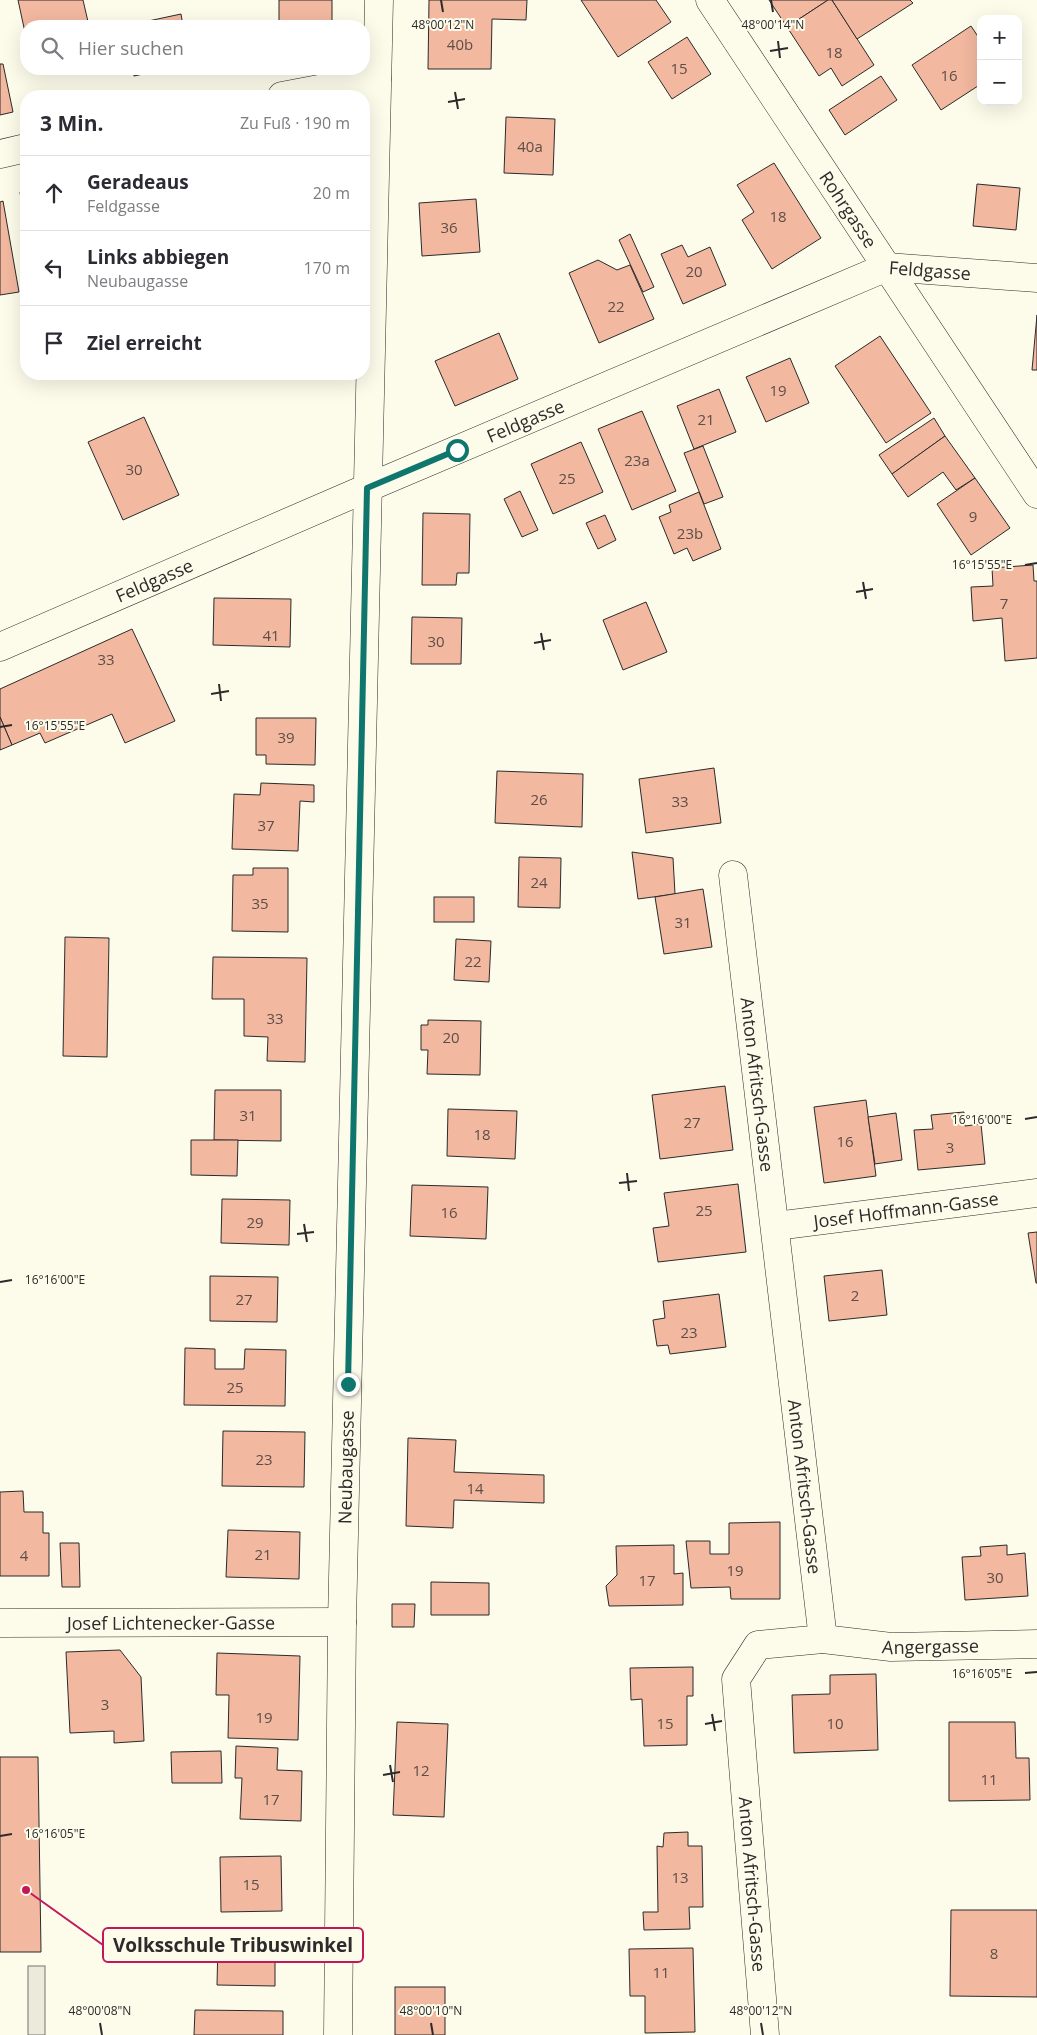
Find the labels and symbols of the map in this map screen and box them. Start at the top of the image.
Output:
text: 48°00'12"N [412,16,474,33]
text: 48°00'14"N [742,16,804,33]
house number: 40b [447,34,473,54]
house number: 18 [825,42,843,62]
house number: 15 [670,58,688,78]
house number: 16 [940,65,958,85]
house number: 40a [517,136,543,156]
street label: Rohrgasse [814,166,883,252]
house number: 18 [769,206,787,226]
house number: 36 [440,217,458,237]
street label: Feldgasse [888,255,972,285]
house number: 20 [685,261,703,281]
house number: 22 [607,296,625,316]
house number: 19 [769,380,787,400]
street label: Feldgasse [483,394,568,448]
house number: 21 [697,409,715,429]
route start [446,439,469,462]
house number: 23a [624,450,650,470]
house number: 30 [125,459,143,479]
house number: 25 [558,468,576,488]
house number: 9 [969,506,977,526]
house number: 23b [677,523,703,543]
street label: Feldgasse [112,553,197,608]
text: 16°15'55"E [952,556,1012,573]
house number: 7 [1000,593,1008,613]
house number: 41 [262,625,280,645]
house number: 30 [427,631,445,651]
house number: 33 [97,649,115,669]
text: 16°15'55"E [25,717,85,734]
house number: 39 [277,727,295,747]
house number: 26 [530,789,548,809]
house number: 33 [671,791,689,811]
house number: 37 [257,815,275,835]
house number: 24 [530,872,548,892]
house number: 35 [251,893,269,913]
house number: 31 [674,912,692,932]
house number: 22 [464,951,482,971]
street label: Anton Afritsch-Gasse [735,996,780,1173]
house number: 33 [266,1008,284,1028]
house number: 20 [442,1027,460,1047]
house number: 31 [239,1105,257,1125]
text: 16°16'00"E [952,1111,1012,1128]
house number: 27 [683,1112,701,1132]
house number: 18 [473,1124,491,1144]
house number: 16 [836,1131,854,1151]
house number: 3 [946,1137,954,1157]
street label: Josef Hoffmann-Gasse [810,1186,1000,1233]
house number: 25 [695,1200,713,1220]
house number: 16 [440,1202,458,1222]
house number: 29 [246,1212,264,1232]
text: 16°16'00"E [25,1271,85,1288]
house number: 2 [851,1285,859,1305]
house number: 27 [235,1289,253,1309]
house number: 23 [680,1322,698,1342]
route end [337,1373,360,1396]
house number: 25 [226,1377,244,1397]
street label: Anton Afritsch-Gasse [783,1398,827,1575]
street label: Neubaugasse [332,1410,359,1524]
house number: 23 [255,1449,273,1469]
house number: 14 [466,1478,484,1498]
house number: 21 [254,1544,272,1564]
house number: 4 [20,1545,29,1565]
house number: 19 [726,1560,744,1580]
house number: 30 [986,1567,1004,1587]
house number: 17 [638,1570,656,1590]
street label: Josef Lichtenecker-Gasse [65,1610,275,1635]
street label: Angergasse [881,1633,979,1659]
text: 16°16'05"E [952,1665,1012,1682]
house number: 3 [101,1694,109,1714]
house number: 19 [255,1707,273,1727]
house number: 15 [656,1713,674,1733]
house number: 10 [826,1713,844,1733]
house number: 12 [412,1760,430,1780]
house number: 11 [980,1769,998,1789]
house number: 17 [262,1789,280,1809]
street label: Anton Afritsch-Gasse [734,1796,772,1973]
text: 16°16'05"E [25,1825,85,1842]
house number: 13 [671,1867,689,1887]
house number: 15 [242,1874,260,1894]
callout: Volksschule Tribuswinkel [103,1928,363,1962]
text: Volksschule Tribuswinkel [113,1932,353,1958]
house number: 8 [990,1943,998,1963]
house number: 11 [652,1962,670,1982]
text: 48°00'08"N [69,2002,131,2019]
text: 48°00'10"N [400,2002,462,2019]
text: 48°00'12"N [730,2002,792,2019]

